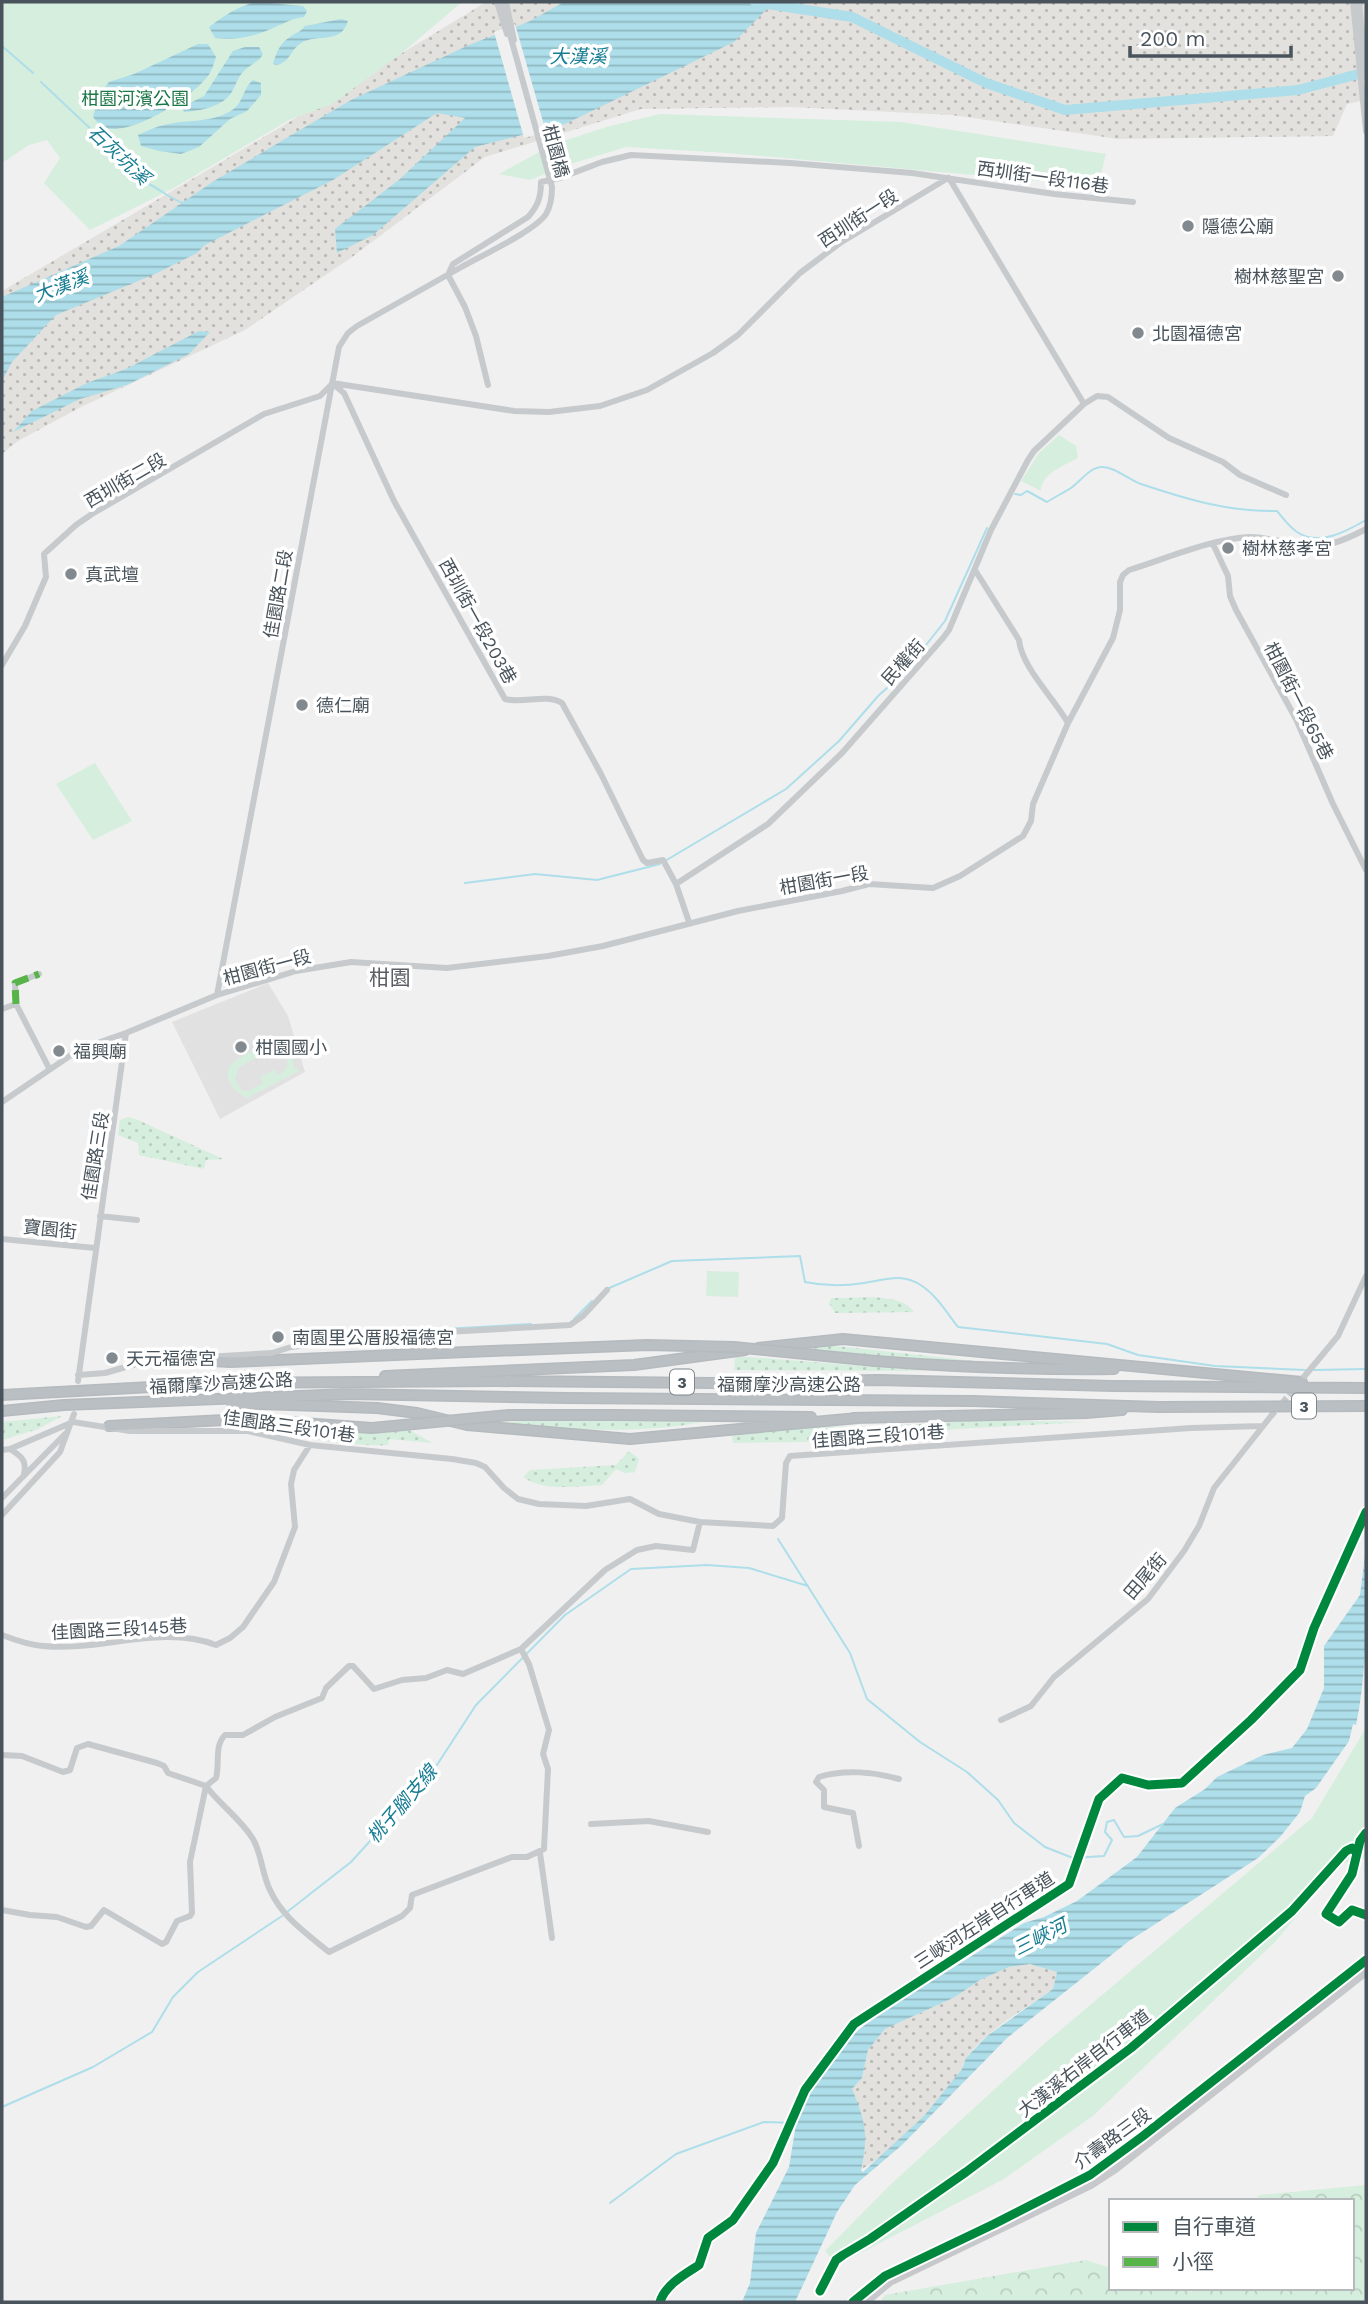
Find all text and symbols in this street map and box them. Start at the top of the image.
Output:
scale bar [1130,14,1291,58]
text: 200 m [1140,26,1206,51]
water label: 大漢溪 [549,45,609,68]
park label: 柑園河濱公園 [81,88,189,109]
water label: 石灰坑溪 [83,121,157,191]
street label: 柑園橋 [539,122,573,180]
street label: 西圳街一段116巷 [976,157,1110,197]
street label: 西圳街一段 [815,185,901,251]
place label: 隱德公廟 [1202,216,1274,237]
marker: 隱德公廟 [1180,218,1196,234]
water label: 大漢溪 [30,264,95,307]
place label: 樹林慈聖宮 [1234,266,1324,287]
marker: 樹林慈聖宮 [1330,268,1346,284]
place label: 北園福德宮 [1152,323,1242,344]
marker: 北園福德宮 [1130,325,1146,341]
street label: 西圳街二段 [81,448,169,512]
place label: 樹林慈孝宮 [1242,538,1332,559]
marker: 樹林慈孝宮 [1220,540,1236,556]
street label: 佳園路二段 [260,548,296,640]
street label: 西圳街一段203巷 [435,555,521,687]
place label: 真武壇 [85,564,139,585]
marker: 真武壇 [63,566,79,582]
street label: 民權街 [877,635,929,689]
street label: 柑園街一段65巷 [1260,639,1338,763]
place label: 德仁廟 [316,695,370,716]
marker: 德仁廟 [294,697,310,713]
street label: 柑園街一段 [778,862,870,898]
street label: 柑園街一段 [221,945,313,989]
district label: 柑園 [369,965,411,990]
place label: 柑園國小 [255,1037,327,1058]
marker: 柑園國小 [233,1039,249,1055]
place label: 福興廟 [73,1041,127,1062]
marker: 福興廟 [51,1043,67,1059]
street label: 佳園路三段 [78,1110,112,1202]
street label: 寶園街 [22,1216,78,1242]
place label: 南園里公厝股福德宮 [292,1327,454,1348]
marker: 南園里公厝股福德宮 [270,1329,286,1345]
place label: 天元福德宮 [126,1348,216,1369]
marker: 天元福德宮 [104,1350,120,1366]
street label: 福爾摩沙高速公路 [149,1369,293,1397]
road number: 3 [670,1370,694,1394]
street label: 福爾摩沙高速公路 [717,1374,861,1395]
road number: 3 [1292,1394,1316,1418]
street label: 佳園路三段101巷 [222,1406,356,1446]
street label: 佳園路三段101巷 [811,1421,945,1451]
street label: 田尾街 [1119,1549,1171,1603]
street label: 佳園路三段145巷 [50,1615,188,1643]
water label: 桃子腳支線 [362,1759,443,1847]
street label: 三峽河左岸自行車道 [910,1867,1058,1973]
water label: 三峽河 [1009,1914,1071,1960]
street label: 大漢溪右岸自行車道 [1014,2005,1154,2121]
street label: 介壽路三段 [1069,2103,1155,2173]
legend [1109,2199,1354,2290]
text: 自行車道 [1172,2214,1256,2239]
text: 小徑 [1172,2249,1214,2274]

